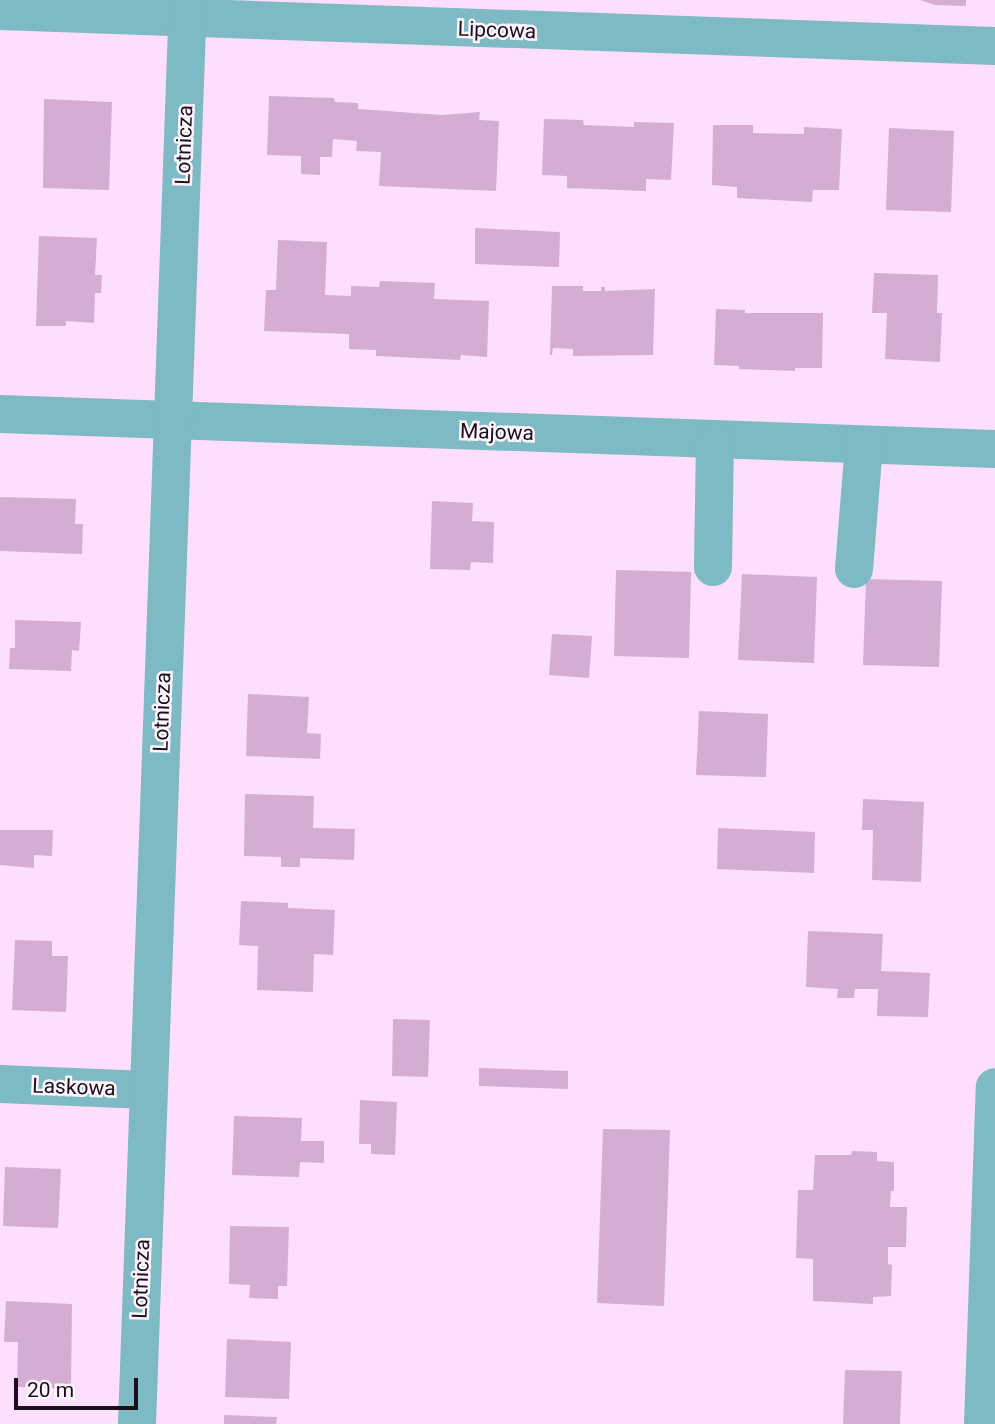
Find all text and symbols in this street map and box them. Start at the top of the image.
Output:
street label: Lipcowa [457,16,537,44]
street label: Lotnicza [170,105,198,185]
street label: Majowa [460,418,534,446]
street label: Lotnicza [148,672,176,752]
street label: Laskowa [32,1073,116,1101]
street label: Lotnicza [127,1239,155,1319]
scale bar [18,1364,142,1408]
text: 20 m [27,1378,74,1402]

